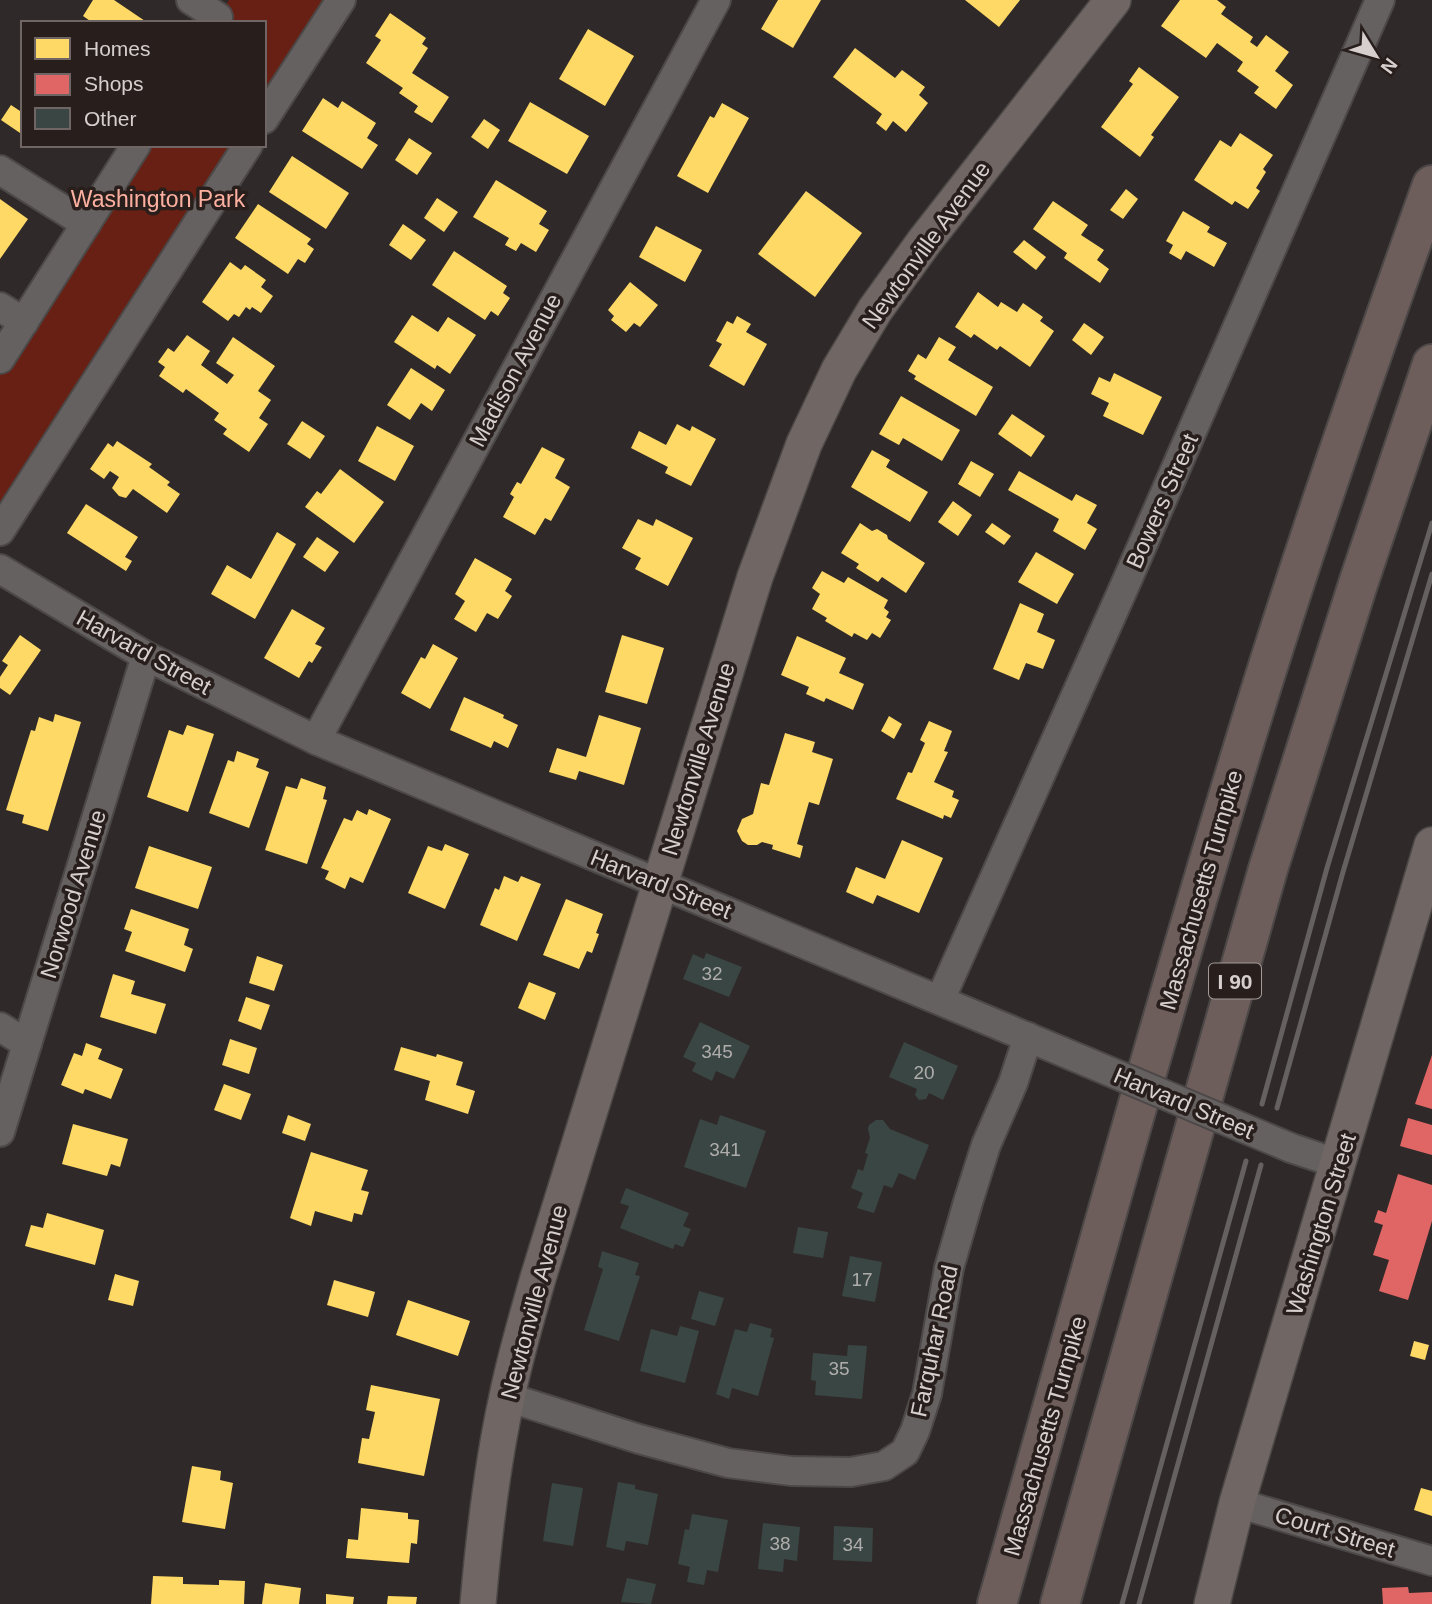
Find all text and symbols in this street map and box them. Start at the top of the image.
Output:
legend [21,21,266,147]
north arrow [1341,21,1411,91]
text: Homes [84,37,151,60]
text: N [1377,54,1402,78]
text: Shops [84,72,144,95]
text: Other [84,107,137,130]
street label: Newtonville Avenue [857,156,995,334]
park label: Washington Park [71,186,246,212]
street label: Madison Avenue [464,289,566,451]
street label: Bowers Street [1121,429,1203,572]
street label: Harvard Street [72,604,216,700]
street label: Newtonville Avenue [656,659,740,859]
street label: Massachusetts Turnpike [1154,767,1248,1013]
street label: Norwood Avenue [35,807,111,981]
street label: Harvard Street [587,844,736,924]
house number: 32 [701,963,723,984]
road number: I 90 [1209,964,1261,998]
house number: 345 [701,1041,733,1062]
house number: 20 [913,1062,935,1083]
street label: Harvard Street [1110,1062,1258,1144]
street label: Washington Street [1281,1130,1361,1318]
house number: 341 [709,1139,741,1160]
street label: Newtonville Avenue [496,1202,572,1402]
street label: Farquhar Road [905,1263,963,1419]
house number: 17 [851,1269,873,1290]
street label: Massachusetts Turnpike [998,1313,1092,1559]
house number: 35 [828,1358,850,1379]
street label: Court Street [1272,1501,1399,1563]
house number: 38 [769,1533,791,1554]
house number: 34 [842,1534,864,1555]

